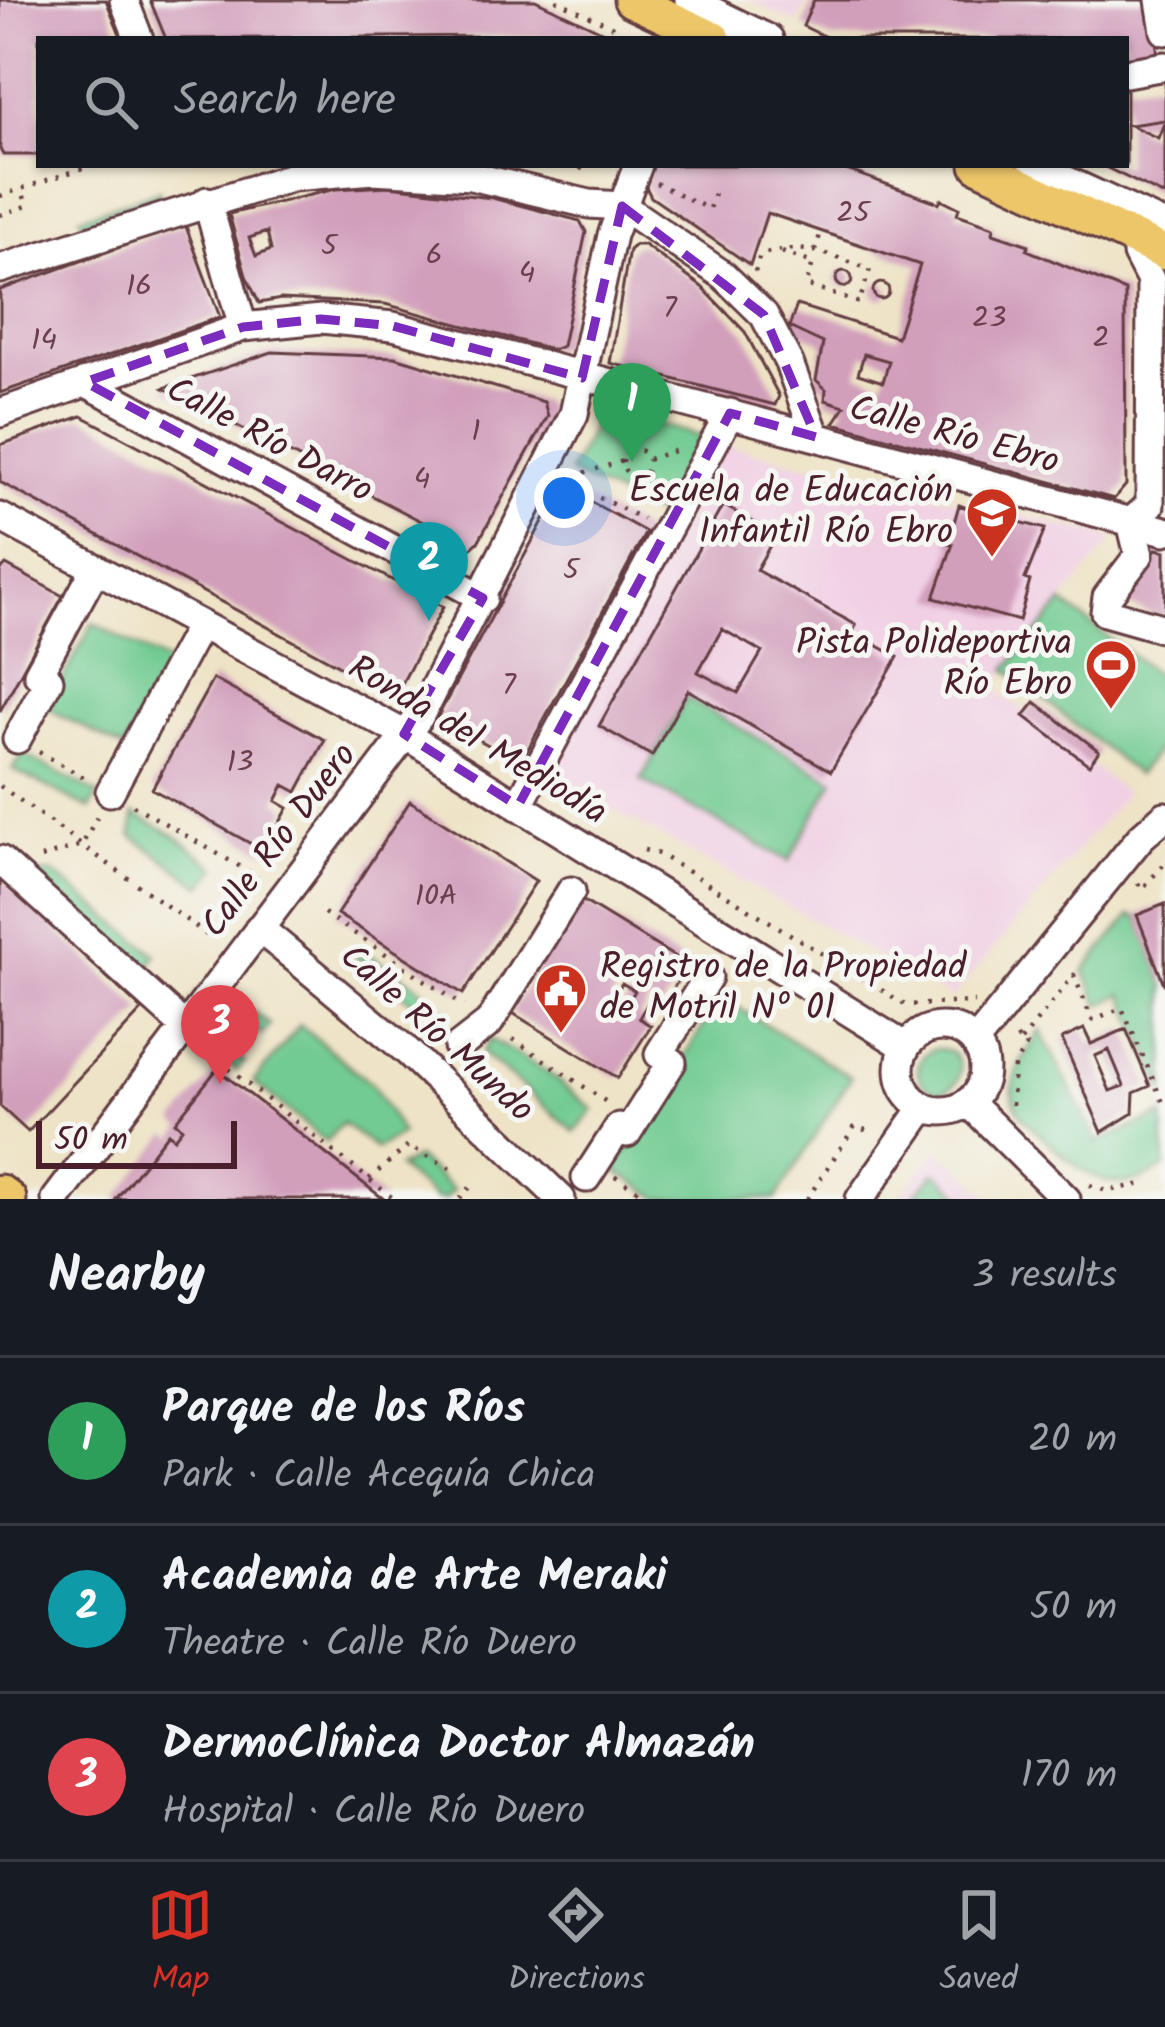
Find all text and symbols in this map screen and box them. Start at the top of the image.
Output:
search box [36,36,1129,168]
text: Search here [174,66,396,138]
icon: search [78,69,144,135]
house number: 25 [836,190,872,238]
house number: 5 [321,223,339,271]
house number: 6 [426,232,442,280]
house number: 4 [519,250,535,298]
house number: 16 [126,263,152,311]
house number: 7 [663,285,678,333]
house number: 23 [972,295,1006,343]
house number: 2 [1092,315,1110,363]
house number: 14 [31,317,57,365]
street label: Calle Río Darro [155,362,383,520]
pin: 1 [593,363,671,462]
street label: Calle Río Ebro [843,381,1065,491]
house number: 1 [471,408,481,456]
house number: 4 [414,456,430,504]
place label: Escuela de Educación Infantil Río Ebro [629,464,953,562]
your location [534,468,594,528]
school or university icon: Escuela de Educación Infantil Río Ebro [964,485,1020,559]
pin: 2 [390,522,468,621]
house number: 5 [563,547,581,595]
place label: Pista Polideportiva Río Ebro [796,616,1072,714]
sports icon: Pista Polideportiva Río Ebro [1083,637,1139,711]
street label: Ronda del Mediodía [336,641,618,841]
house number: 7 [502,662,517,710]
street label: Calle Río Duero [187,731,373,951]
house number: 13 [227,739,253,787]
house number: 10A [415,873,457,921]
street label: Calle Río Mundo [325,930,547,1138]
place label: Registro de la Propiedad de Motril Nº 01 [600,940,967,1038]
public building icon: Registro de la Propiedad de Motril Nº 01 [533,961,589,1035]
pin: 3 [181,985,259,1084]
scale bar [36,1115,237,1168]
text: 50 m [54,1115,128,1168]
text: Nearby [48,1237,205,1318]
text: 3 results [972,1246,1117,1308]
text: Parque de los Ríos [162,1374,525,1446]
text: 1 [81,1410,93,1472]
text: 20 m [1028,1410,1117,1472]
text: Park · Calle Acequía Chica [162,1446,595,1508]
text: Academia de Arte Meraki [162,1542,667,1614]
text: 2 [76,1578,98,1640]
text: 50 m [1030,1578,1117,1640]
text: Theatre · Calle Río Duero [162,1614,577,1676]
text: DermoClínica Doctor Almazán [162,1710,755,1782]
text: 3 [76,1746,98,1808]
text: 170 m [1021,1746,1117,1808]
text: Hospital · Calle Río Duero [162,1782,585,1844]
tab: Map [147,1882,213,2007]
tab: Directions [508,1882,645,2007]
tab: Saved [939,1882,1018,2007]

